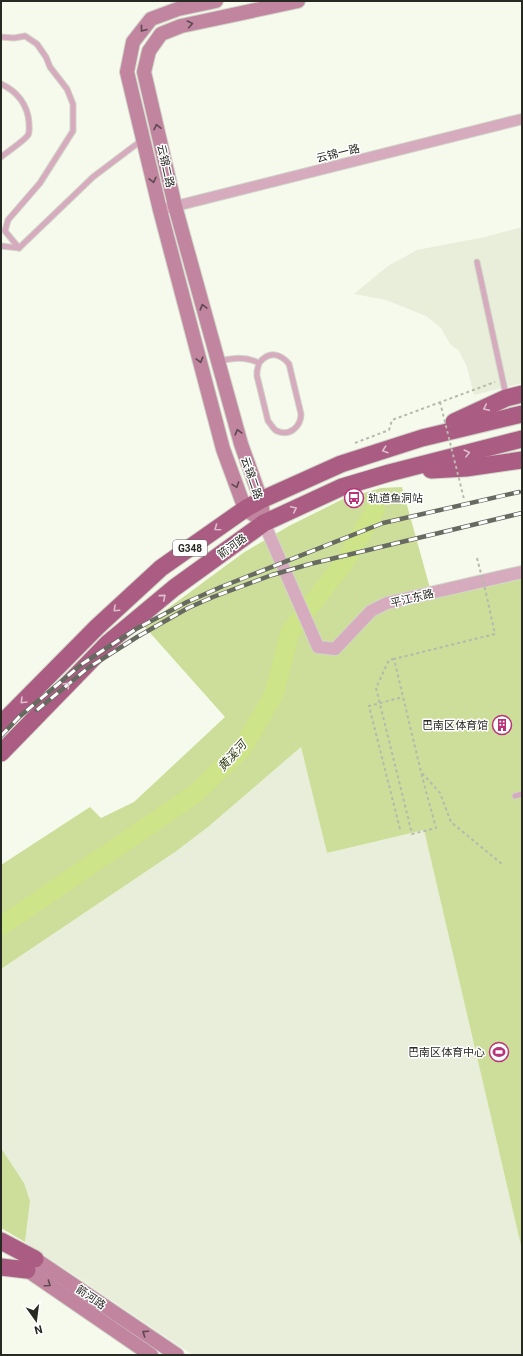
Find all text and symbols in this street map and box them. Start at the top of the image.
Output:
one-way arrow [187,20,194,28]
one-way arrow [141,25,148,32]
one-way arrow [153,124,161,130]
street label: 云锦一路 [315,142,361,165]
street label: 云锦二路 [154,143,177,189]
one-way arrow [148,176,157,183]
one-way arrow [199,304,208,311]
one-way arrow [195,356,204,363]
one-way arrow [482,403,490,411]
one-way arrow [234,429,242,435]
one-way arrow [381,445,388,453]
one-way arrow [463,449,470,458]
street label: 云锦二路 [238,455,265,501]
one-way arrow [231,481,240,488]
bus stop icon: 轨道鱼洞站 [343,487,365,509]
place label: 轨道鱼洞站 [368,492,423,505]
one-way arrow [289,506,297,514]
one-way arrow [214,523,221,531]
street label: 箭河路 [215,531,249,561]
road number: G348 [173,540,207,556]
street label: 平江东路 [389,587,435,610]
one-way arrow [158,595,165,602]
one-way arrow [113,605,121,612]
one-way arrow [62,682,70,690]
one-way arrow [21,696,28,704]
building icon: 巴南区体育馆 [491,714,513,736]
place label: 巴南区体育馆 [422,719,488,732]
water label: 黄溪河 [215,736,251,774]
sports icon: 巴南区体育中心 [488,1041,510,1063]
place label: 巴南区体育中心 [408,1046,485,1059]
one-way arrow [44,1279,51,1286]
street label: 箭河路 [73,1283,108,1312]
north arrow [16,1300,56,1340]
text: N [33,1322,44,1337]
one-way arrow [142,1330,149,1338]

